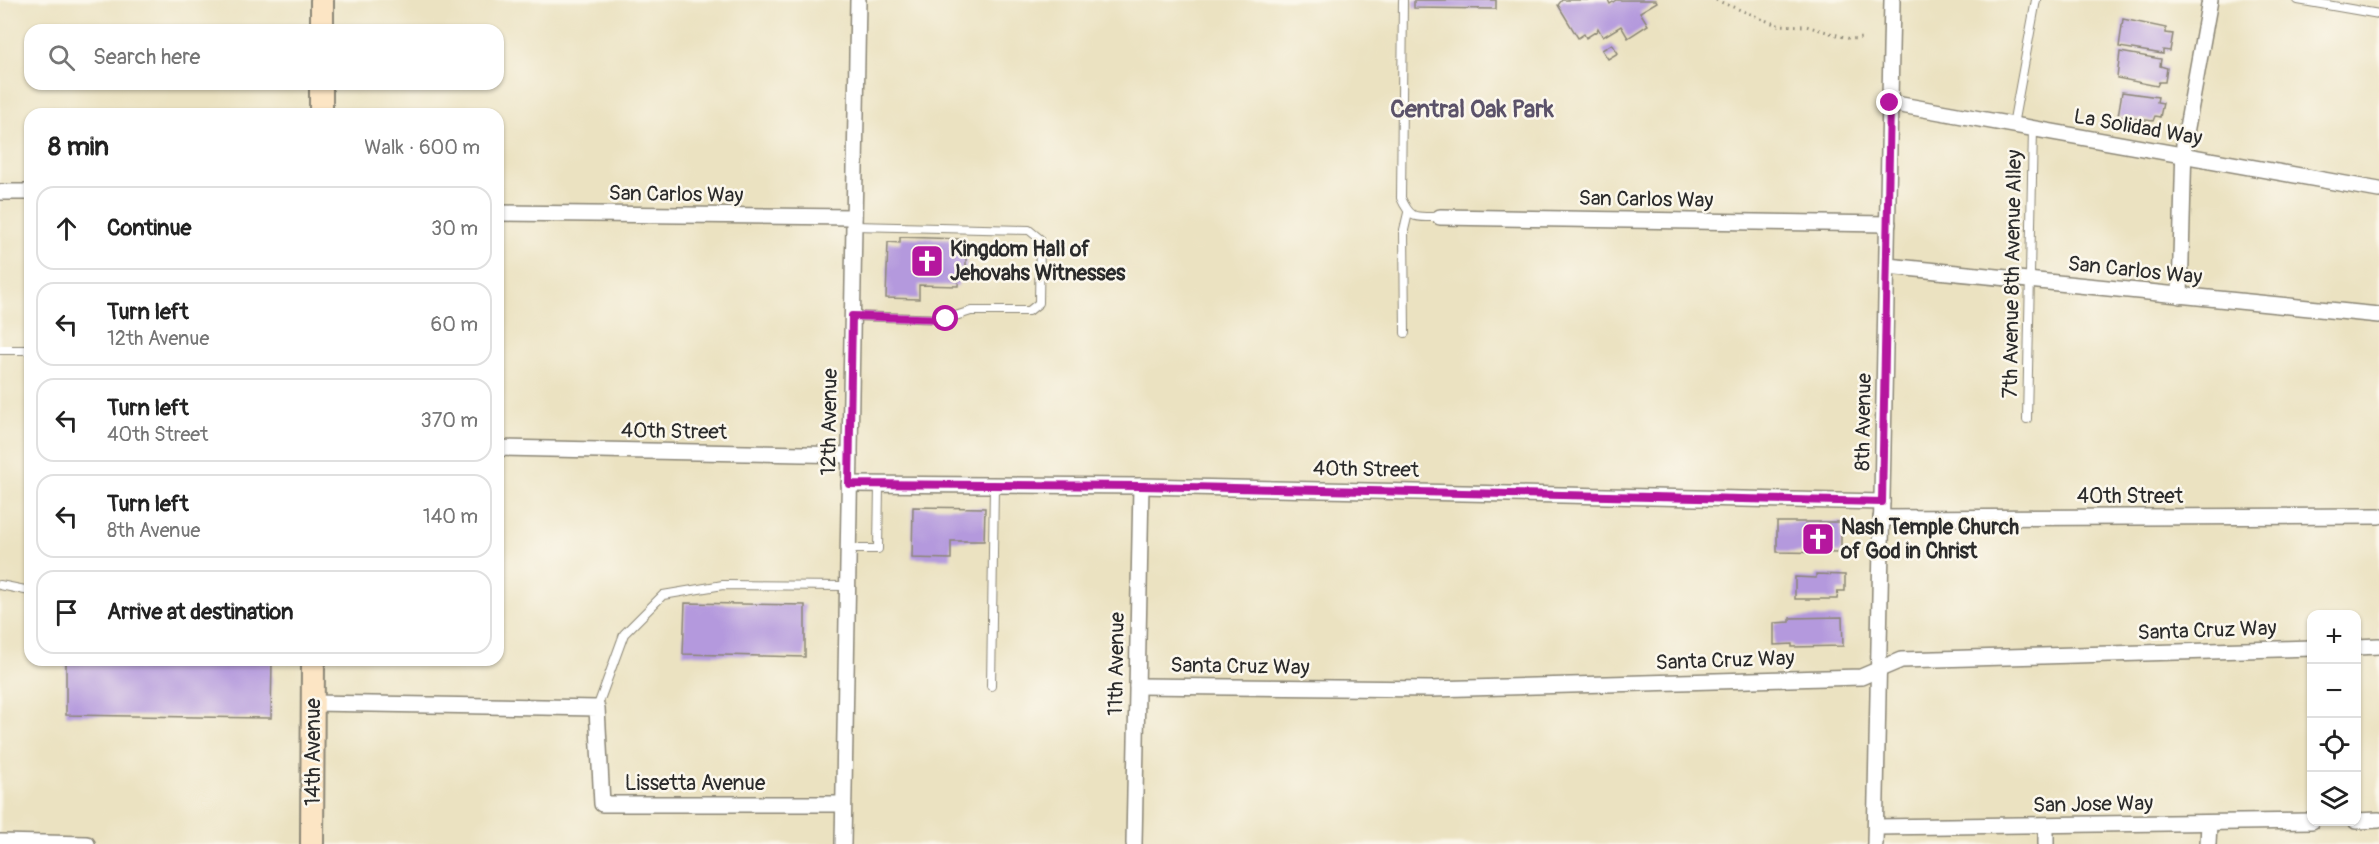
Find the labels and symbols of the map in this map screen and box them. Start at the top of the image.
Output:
route end [1876,89,1902,115]
district label: Central Oak Park [1390,95,1555,124]
street label: La Solidad Way [2072,103,2204,152]
street label: 7th Avenue 8th Avenue Alley [1997,149,2028,399]
street label: San Carlos Way [608,180,744,209]
street label: San Carlos Way [1578,185,1714,214]
place label: Kingdom Hall of Jehovahs Witnesses [950,236,1126,287]
church icon: Kingdom Hall of Jehovahs Witnesses [909,243,945,279]
street label: San Carlos Way [2066,250,2203,291]
route start [932,305,958,331]
street label: 12th Avenue [815,367,844,476]
street label: 8th Avenue [1849,372,1878,471]
street label: 40th Street [621,417,728,446]
street label: 40th Street [1313,455,1420,484]
street label: 40th Street [2077,483,2184,510]
place label: Nash Temple Church of God in Christ [1840,514,2019,565]
church icon: Nash Temple Church of God in Christ [1800,521,1836,557]
street label: 11th Avenue [1102,611,1131,716]
street label: Santa Cruz Way [2137,615,2277,646]
street label: Santa Cruz Way [1655,645,1795,676]
street label: Santa Cruz Way [1170,652,1310,681]
street label: 14th Avenue [300,697,327,806]
street label: Lissetta Avenue [625,770,766,797]
street label: San Jose Way [2033,790,2153,819]

